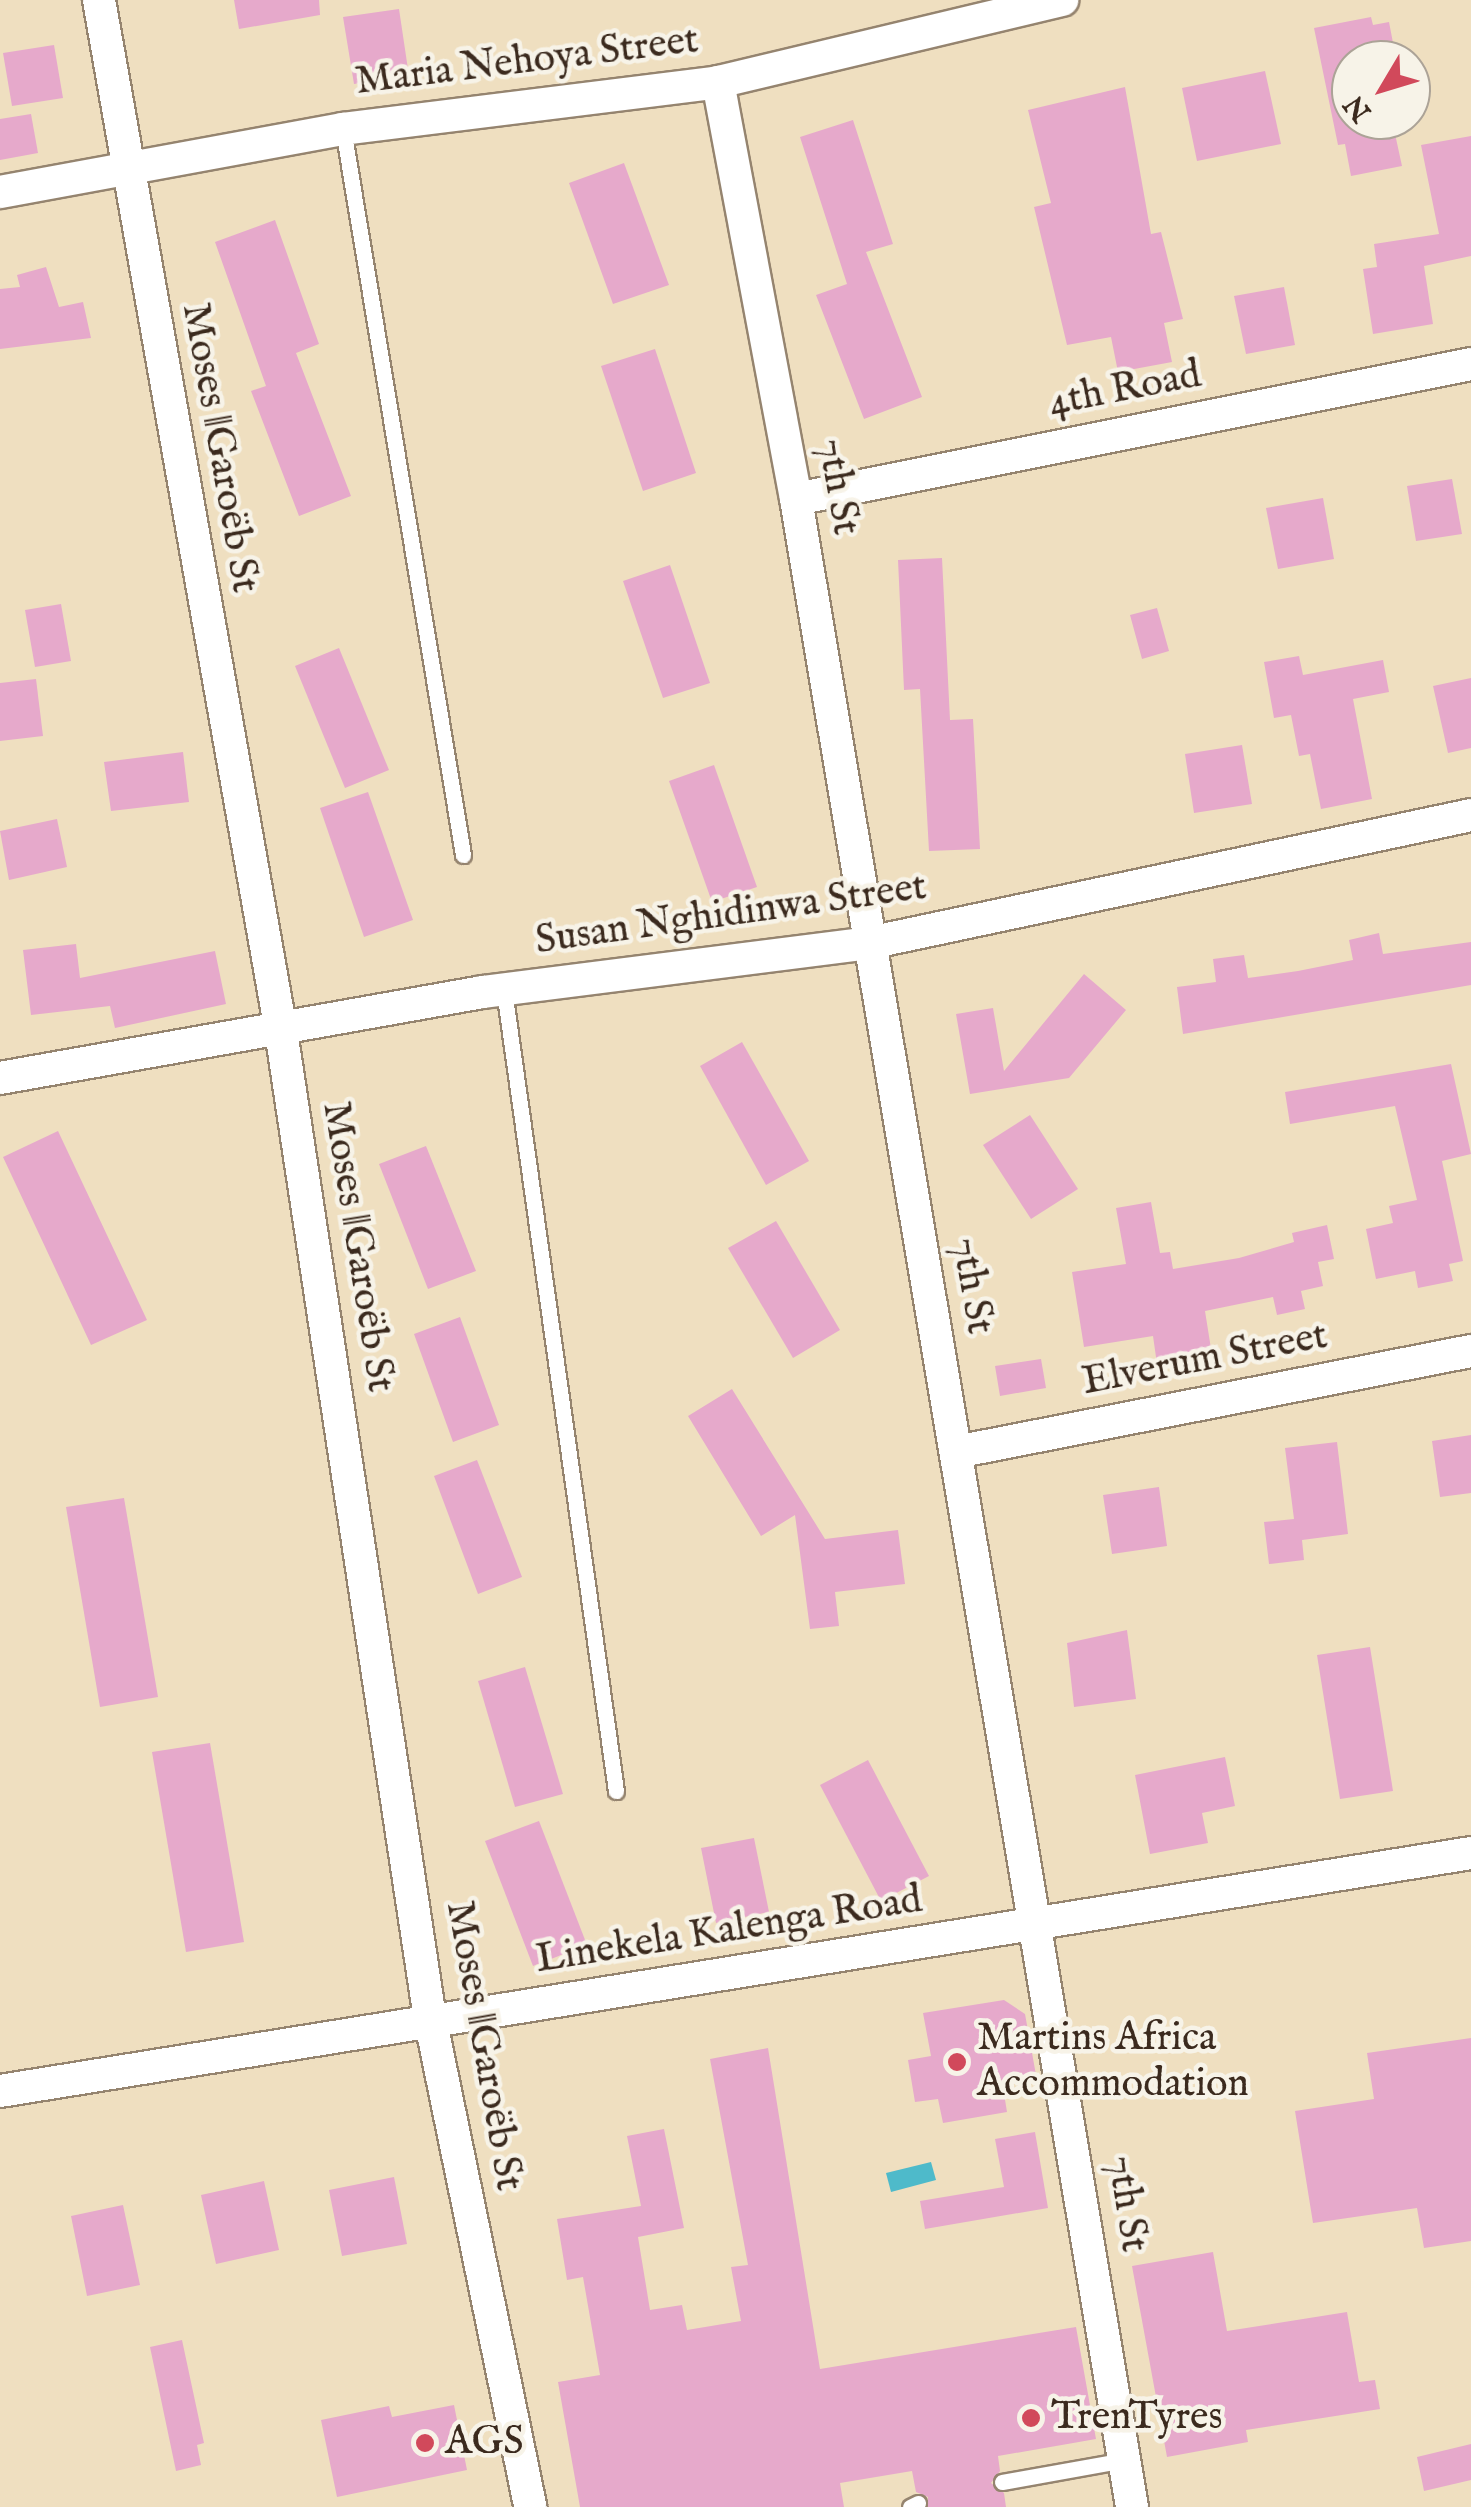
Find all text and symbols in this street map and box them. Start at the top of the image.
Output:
street label: Maria Nehoya Street [353,17,701,107]
north arrow [1331,40,1431,140]
text: N [1337,87,1380,128]
street label: Moses ǁGaroëb St [170,299,268,597]
street label: 4th Road [1045,352,1205,428]
street label: 7th St [805,435,869,539]
street label: Susan Nghidinwa Street [532,864,930,966]
street label: Moses ǁGaroëb St [310,1098,404,1396]
street label: 7th St [939,1234,1003,1338]
street label: Elverum Street [1078,1313,1332,1407]
street label: Linekela Kalenga Road [533,1877,925,1985]
street label: Moses ǁGaroëb St [434,1897,532,2195]
place label: Martins Africa Accommodation [977,2015,1249,2109]
marker: Martins Africa Accommodation [946,2051,968,2073]
street label: 7th St [1095,2152,1157,2256]
place label: TrenTyres [1051,2394,1223,2442]
marker: TrenTyres [1020,2407,1042,2429]
place label: AGS [445,2419,524,2467]
marker: AGS [414,2432,436,2454]

